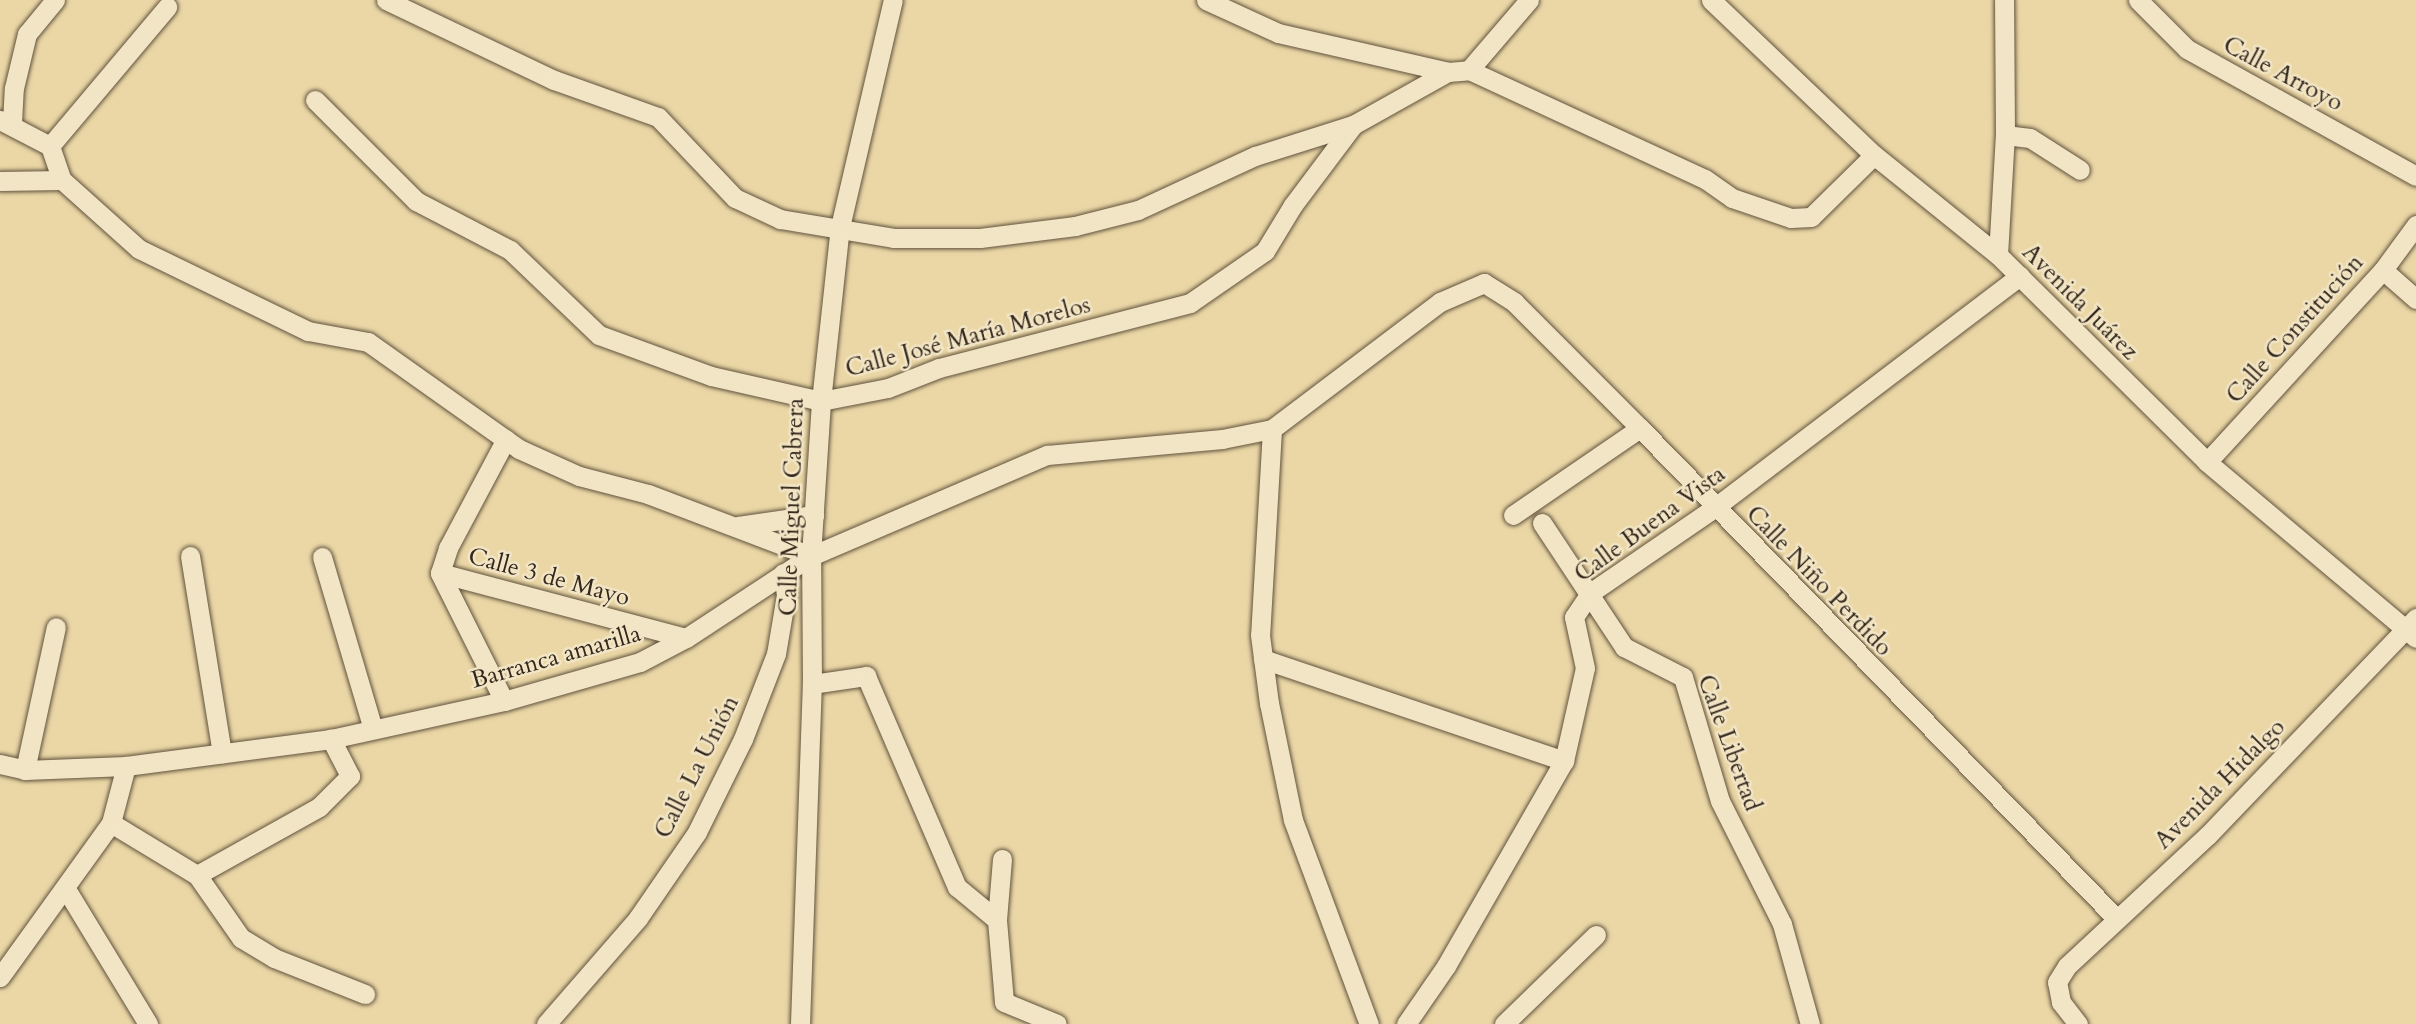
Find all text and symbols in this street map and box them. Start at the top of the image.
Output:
street label: Calle Arroyo [2218,30,2348,118]
street label: Avenida Juárez [2016,238,2144,366]
street label: Calle Constitución [2221,249,2369,409]
street label: Calle José María Morelos [842,290,1094,384]
street label: Calle Miguel Cabrera [774,398,810,616]
street label: Calle Buena Vista [1569,460,1731,588]
street label: Calle Niño Perdido [1740,500,1898,662]
street label: Calle 3 de Mayo [465,542,633,612]
street label: Barranca amarilla [468,619,644,695]
street label: Calle Libertad [1691,671,1767,815]
street label: Calle La Unión [649,691,745,843]
street label: Avenida Hidalgo [2149,713,2291,855]

